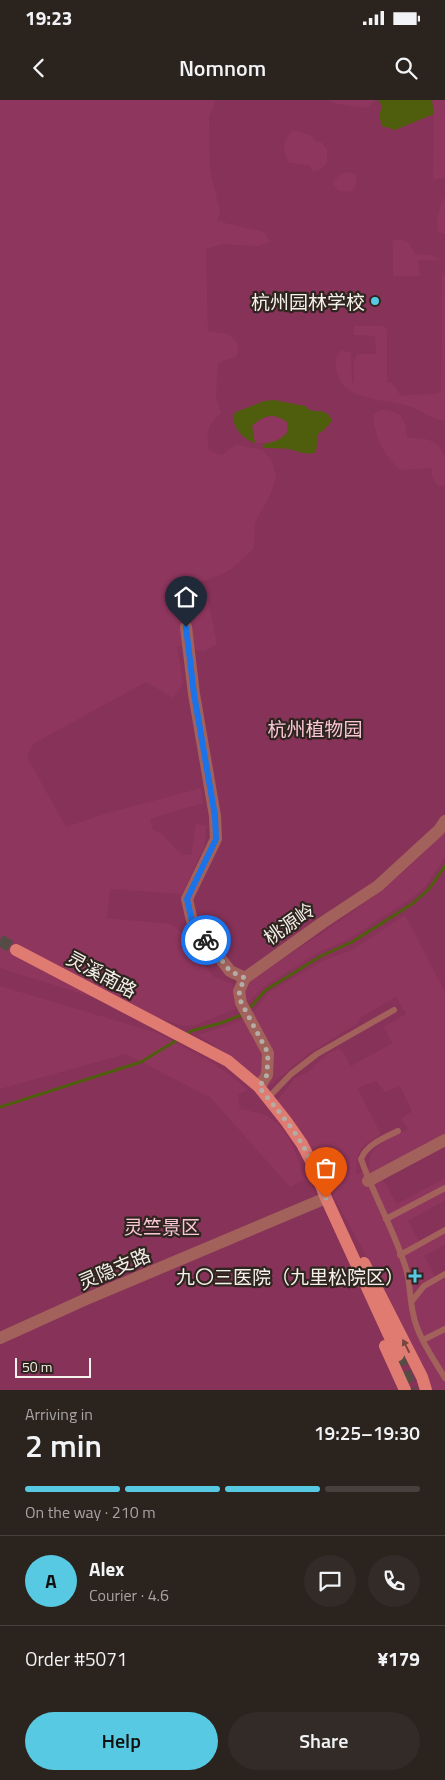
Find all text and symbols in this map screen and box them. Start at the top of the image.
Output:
text: 19:23 [25,3,72,32]
text: Nomnom [179,51,266,85]
icon: back [25,54,53,82]
icon: search [392,54,420,82]
place label: 杭州园林学校 [251,287,365,316]
marker: 杭州园林学校 [369,295,381,307]
pin [165,576,207,627]
icon: home [172,583,200,611]
park label: 杭州植物园 [267,714,363,743]
street label: 桃源岭 [257,895,321,951]
courier [181,915,231,965]
icon: bike [192,926,220,954]
street label: 灵溪南路 [62,943,142,1005]
pin [305,1147,347,1198]
icon: bag [312,1154,340,1182]
park label: 灵竺景区 [124,1212,200,1241]
street label: 灵隐支路 [73,1240,155,1296]
place label: 九〇三医院（九里松院区） [176,1262,404,1291]
marker: 九〇三医院（九里松院区） [408,1269,422,1283]
one-way arrow [402,1339,410,1353]
scale bar [15,1355,91,1378]
text: 50 m [22,1356,52,1377]
text: Arriving in [25,1402,93,1426]
text: 19:25–19:30 [314,1418,420,1447]
text: 2 min [25,1421,102,1469]
text: On the way · 210 m [25,1500,156,1524]
text: Alex [89,1554,124,1583]
button: chat [304,1555,356,1607]
button: phone [368,1555,420,1607]
text: A [45,1566,57,1595]
text: Courier · 4.6 [89,1583,169,1607]
text: Order #5071 [25,1644,127,1673]
text: ¥179 [377,1644,420,1673]
button: Help [25,1712,218,1770]
button: Share [228,1712,420,1770]

